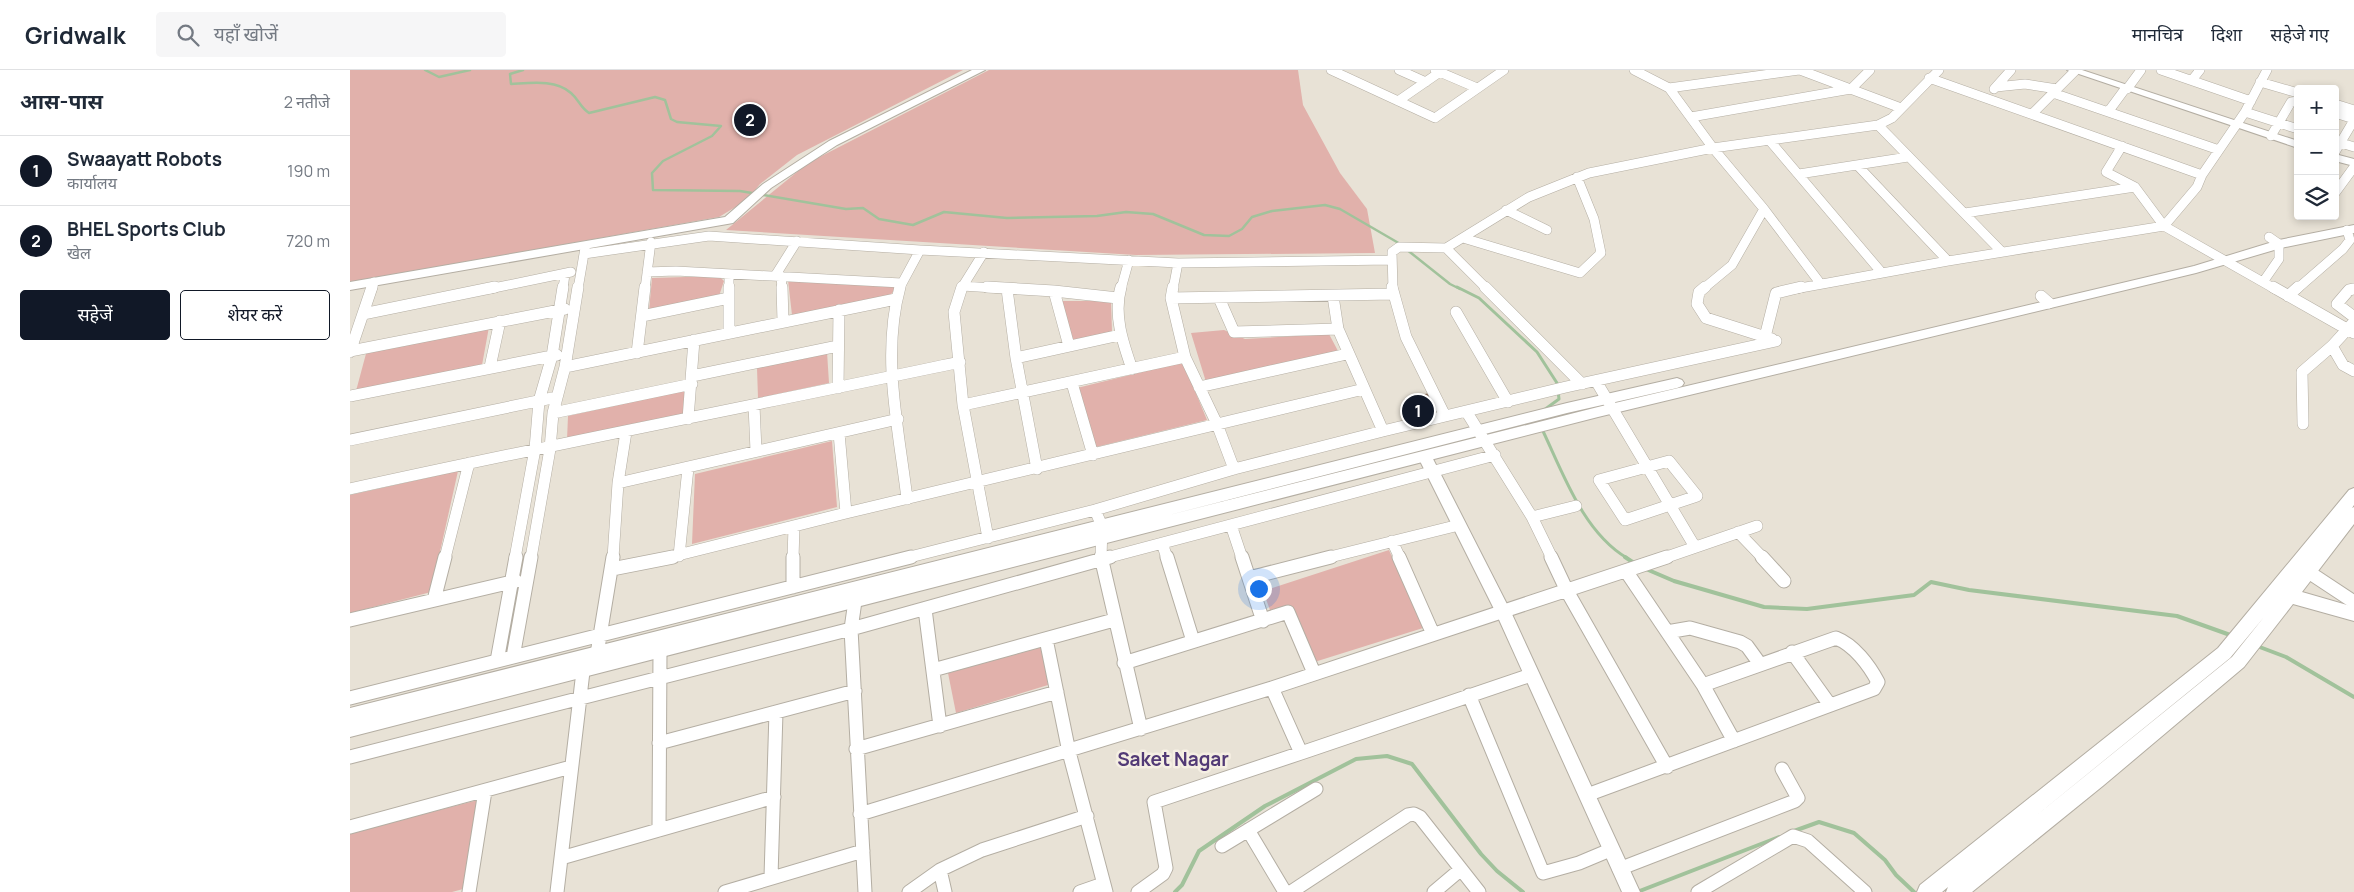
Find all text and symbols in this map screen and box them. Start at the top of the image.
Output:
search box [156,12,506,57]
text: Gridwalk [25,18,126,51]
icon: search [174,21,202,49]
text: यहाँ खोजें [214,21,278,47]
text: मानचित्र [2132,22,2183,46]
text: दिशा [2211,22,2242,46]
text: सहेजे गए [2270,22,2329,46]
map controls [2294,85,2339,220]
button: + [2294,85,2339,130]
text: आस-पास [20,87,103,115]
text: 2 नतीजे [284,91,330,113]
pin: 2 [734,101,766,139]
button: − [2294,130,2339,175]
text: Swaayatt Robots [67,146,222,172]
text: 1 [32,160,40,182]
text: 190 m [287,160,330,182]
text: कार्यालय [67,172,117,194]
button: layers [2294,175,2339,220]
text: BHEL Sports Club [67,216,226,242]
text: 2 [31,230,41,252]
text: 720 m [286,230,330,252]
text: खेल [67,242,91,264]
button: सहेजें [20,290,170,340]
button: शेयर करें [180,290,330,340]
pin: 1 [1402,392,1434,430]
your location [1246,576,1272,602]
district label: Saket Nagar [1117,746,1229,772]

